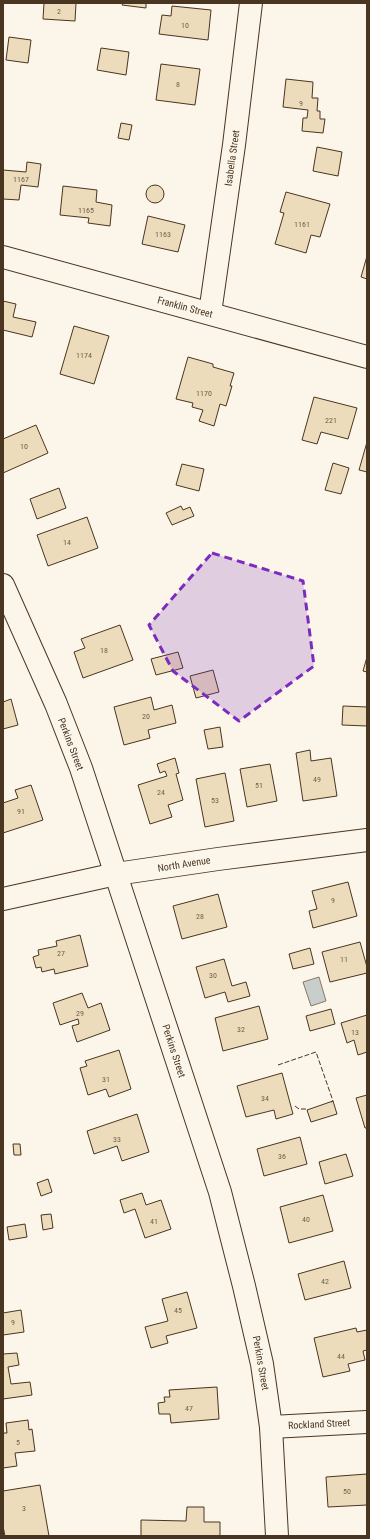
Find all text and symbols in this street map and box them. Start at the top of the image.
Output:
house number: 2 [57,7,61,16]
house number: 10 [181,21,189,30]
house number: 8 [176,80,180,89]
house number: 9 [299,99,303,108]
street label: Isabella Street [223,129,241,187]
house number: 1167 [13,175,29,184]
house number: 1165 [78,206,94,215]
house number: 1161 [294,220,310,229]
house number: 1163 [155,230,171,239]
street label: Franklin Street [156,294,214,320]
house number: 1174 [76,351,92,360]
house number: 1170 [196,389,212,398]
house number: 221 [325,416,337,425]
house number: 10 [20,442,28,451]
house number: 14 [63,538,71,547]
house number: 18 [100,646,108,655]
house number: 20 [142,712,150,721]
street label: Perkins Street [56,716,86,772]
house number: 49 [313,775,321,784]
house number: 51 [255,781,263,790]
house number: 24 [157,788,165,797]
house number: 53 [211,796,219,805]
house number: 91 [17,807,25,816]
street label: North Avenue [157,854,212,874]
house number: 9 [331,896,335,905]
house number: 28 [196,912,204,921]
house number: 27 [57,949,65,958]
house number: 11 [340,955,348,964]
house number: 30 [209,971,217,980]
house number: 29 [76,1009,84,1018]
street label: Perkins Street [160,1023,188,1079]
house number: 32 [237,1025,245,1034]
house number: 13 [351,1028,359,1037]
house number: 31 [102,1075,110,1084]
house number: 34 [261,1094,269,1103]
house number: 33 [113,1135,121,1144]
house number: 36 [278,1152,286,1161]
house number: 40 [302,1215,310,1224]
house number: 41 [150,1217,158,1226]
house number: 42 [321,1277,329,1286]
house number: 45 [174,1306,182,1315]
house number: 9 [11,1318,15,1327]
street label: Perkins Street [251,1335,271,1391]
house number: 44 [337,1352,345,1361]
house number: 47 [185,1404,193,1413]
street label: Rockland Street [288,1417,350,1431]
house number: 5 [16,1438,20,1447]
house number: 50 [343,1487,351,1496]
house number: 3 [22,1504,26,1513]

